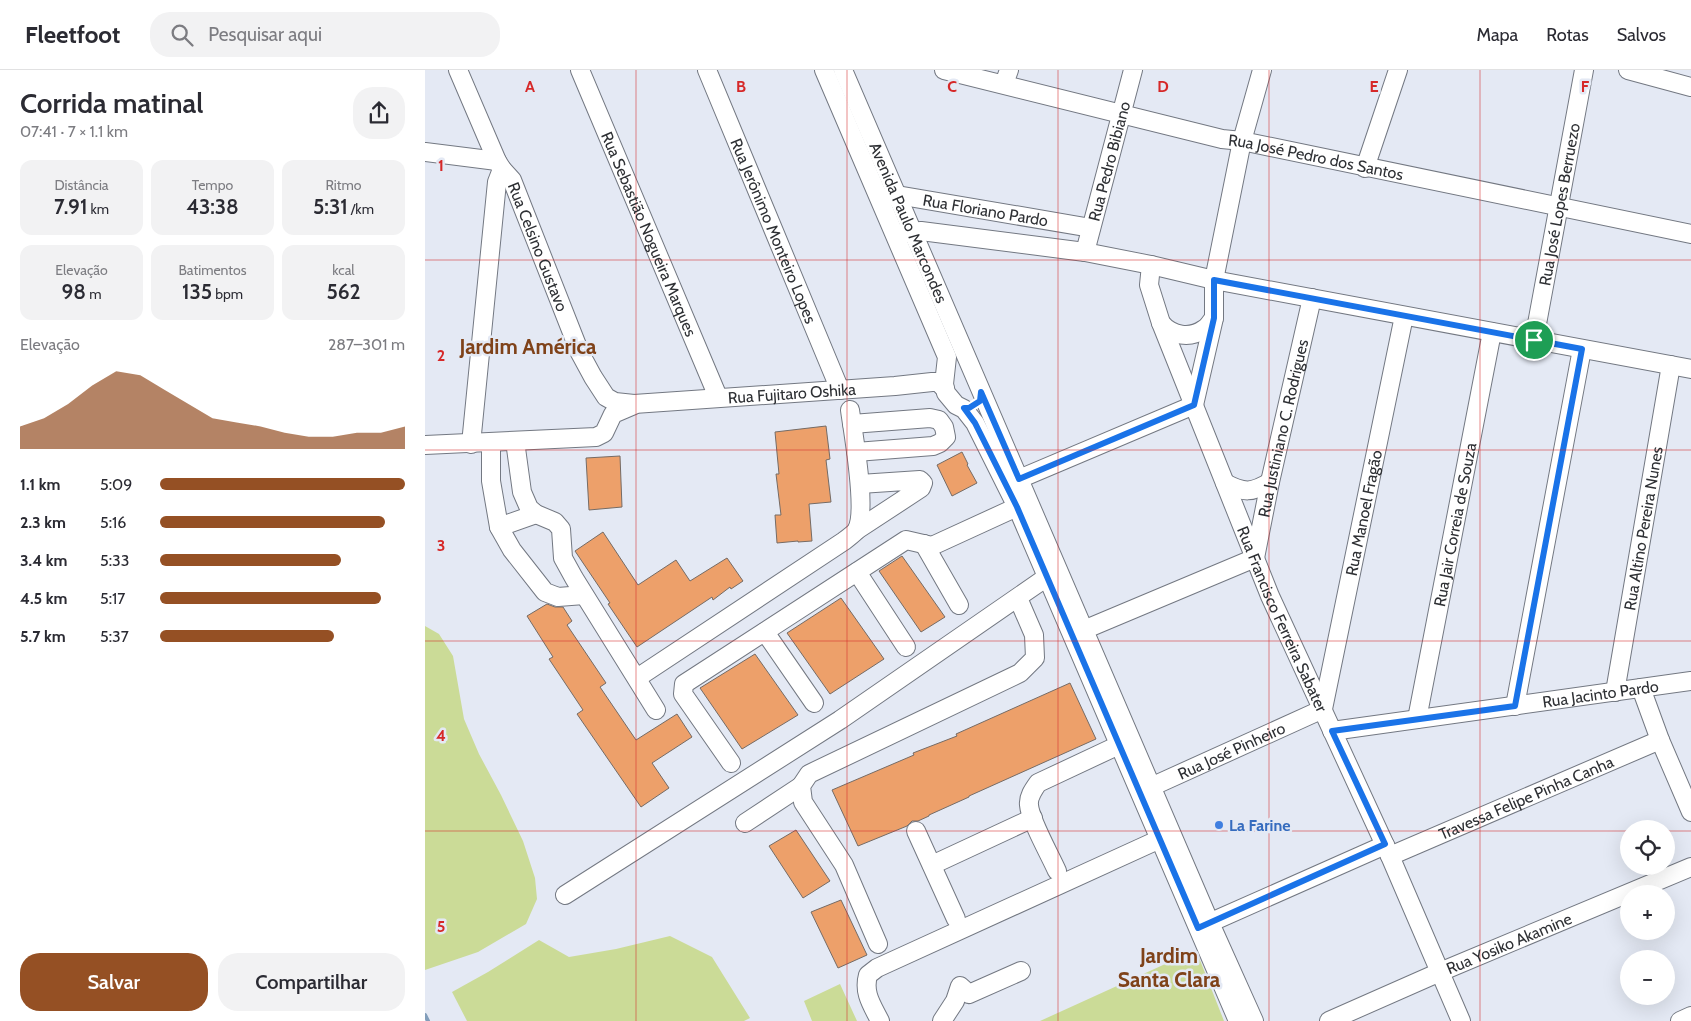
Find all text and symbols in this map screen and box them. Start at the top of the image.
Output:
search box [150,12,500,57]
text: Fleetfoot [25,20,120,49]
icon: search [168,21,196,49]
text: Pesquisar aqui [208,23,322,46]
text: Mapa [1476,24,1518,46]
text: Rotas [1546,24,1589,46]
text: Salvos [1617,24,1666,46]
text: A [525,77,535,96]
text: B [736,77,746,96]
text: C [947,77,957,96]
text: D [1157,77,1169,96]
text: E [1369,77,1379,96]
text: F [1581,77,1590,96]
text: Corrida matinal [20,86,203,120]
button: share [353,87,405,139]
street label: Rua Pedro Bibiano [1084,99,1134,223]
street label: Rua José Lopes Berruezo [1535,121,1584,287]
text: 07:41 · 7 × 1.1 km [20,122,128,141]
street label: Rua Sebastião Nogueira Marques [598,129,701,340]
street label: Rua José Pedro dos Santos [1228,130,1405,184]
street label: Rua Jerônimo Monteiro Lopes [727,135,821,326]
street label: Avenida Paulo Marcondes [866,139,952,306]
text: 1 [438,156,444,175]
text: Distância [54,176,109,194]
text: Tempo [192,176,233,194]
text: Ritmo [325,176,362,194]
street label: Rua Celsino Gustavo [504,179,572,314]
street label: Rua Floriano Pardo [921,190,1050,230]
text: 7.91 [54,194,87,219]
text: 43:38 [186,194,239,219]
text: 5:31 [313,194,348,219]
text: km [87,200,109,218]
text: /km [348,200,374,218]
text: Elevação [55,261,108,279]
text: Batimentos [179,261,246,279]
text: kcal [332,261,355,279]
text: 98 [62,279,86,304]
text: 135 [182,279,212,304]
text: 562 [326,279,361,304]
text: m [86,285,101,303]
text: bpm [212,285,243,303]
pin [1513,319,1555,361]
icon: arrive [1520,326,1548,354]
district label: Jardim América [458,334,597,359]
text: Elevação [20,335,80,354]
text: 287–301 m [328,335,405,354]
street label: Rua Justiniano C. Rodrigues [1254,337,1312,519]
text: 2 [437,346,445,365]
street label: Rua Fujitaro Oshika [727,379,857,407]
street label: Rua Jair Correia de Souza [1429,441,1480,608]
street label: Rua Altino Pereira Nunes [1620,445,1666,612]
street label: Rua Manoel Fragão [1341,448,1386,577]
text: 1.1 km [20,475,60,494]
text: 5:09 [100,475,132,494]
text: 2.3 km [20,513,66,532]
text: 5:16 [100,513,126,532]
street label: Rua Francisco Ferreira Sabater [1234,523,1332,716]
text: 3 [437,536,445,555]
text: 3.4 km [20,551,67,570]
text: 5:33 [100,551,129,570]
text: 4.5 km [20,589,67,608]
text: 5:17 [100,589,125,608]
text: 5.7 km [20,627,66,646]
text: 5:37 [100,627,129,646]
street label: Rua Jacinto Pardo [1541,676,1660,711]
street label: Rua José Pinheiro [1175,718,1288,783]
text: 4 [436,726,446,745]
street label: Travessa Felipe Pinha Canha [1436,752,1616,843]
place label: La Farine [1229,816,1291,835]
marker: La Farine [1213,819,1225,831]
map controls [1620,820,1675,1005]
button: locate [1620,820,1675,875]
button: + [1620,885,1675,940]
street label: Rua Yosiko Akamine [1443,909,1574,978]
text: 5 [437,917,445,936]
district label: Jardim Santa Clara [1118,943,1221,992]
button: − [1620,950,1675,1005]
button: Salvar [20,953,208,1011]
button: Compartilhar [218,953,405,1011]

